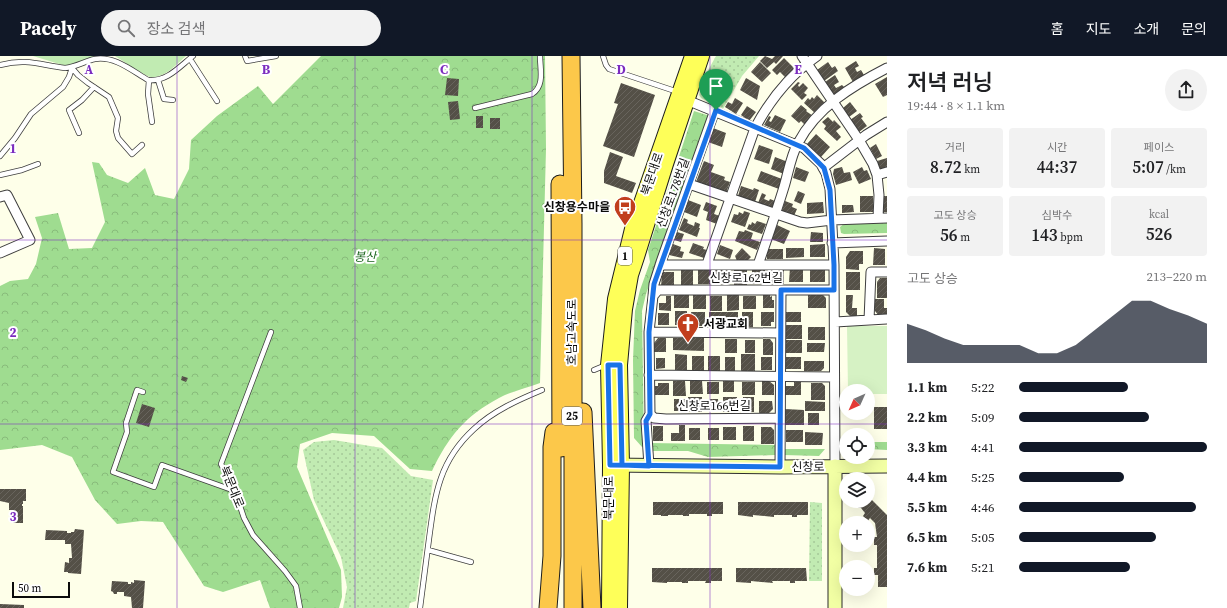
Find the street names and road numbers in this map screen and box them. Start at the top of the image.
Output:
street label: 북문대로 [637,151,667,197]
street label: 신창로178번길 [653,156,693,230]
road number: 1 [618,247,632,265]
street label: 신창로162번길 [709,270,783,286]
street label: 호남고속도로 [564,299,580,365]
street label: 신창로166번길 [677,398,751,414]
road number: 25 [562,407,582,425]
street label: 신창로 [791,459,825,475]
street label: 북문대로 [216,464,248,510]
street label: 북문대로 [601,476,617,520]

